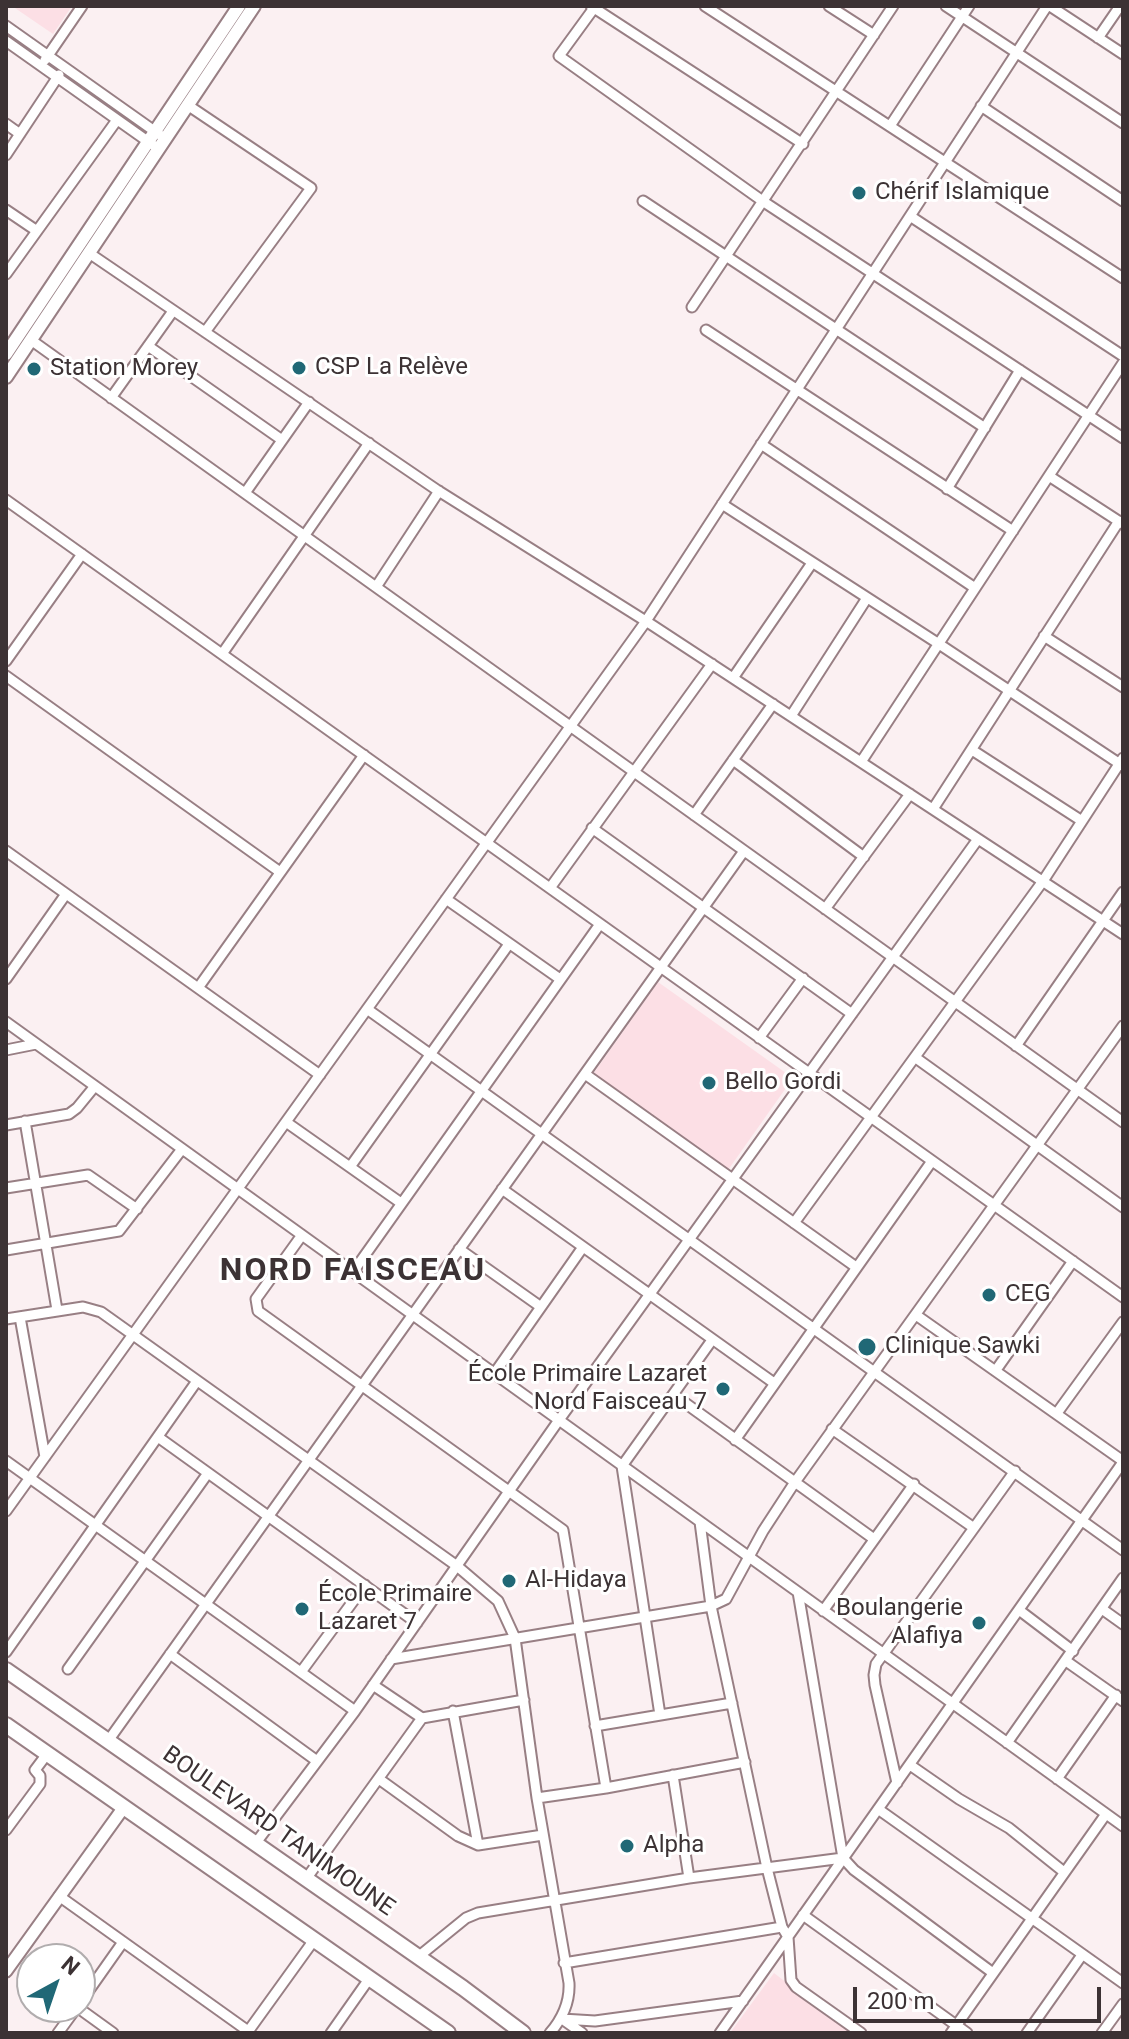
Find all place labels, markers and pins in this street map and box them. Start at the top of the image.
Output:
place label: Chérif Islamique [875,179,1049,207]
marker: Chérif Islamique [850,184,868,202]
place label: CSP La Relève [315,354,468,382]
place label: Station Morey [50,355,198,383]
marker: CSP La Relève [290,359,308,377]
marker: Station Morey [25,360,43,378]
place label: Bello Gordi [725,1069,841,1097]
marker: Bello Gordi [700,1074,718,1092]
place label: CEG [1005,1281,1051,1309]
marker: CEG [980,1286,998,1304]
place label: Clinique Sawki [885,1333,1040,1361]
marker: Clinique Sawki [856,1336,878,1358]
place label: École Primaire Lazaret Nord Faisceau 7 [468,1361,707,1417]
marker: École Primaire Lazaret Nord Faisceau 7 [714,1380,732,1398]
place label: Al-Hidaya [525,1567,627,1595]
marker: Al-Hidaya [500,1572,518,1590]
place label: École Primaire Lazaret 7 [318,1581,472,1637]
place label: Boulangerie Alafiya [836,1595,963,1651]
marker: École Primaire Lazaret 7 [293,1600,311,1618]
marker: Boulangerie Alafiya [970,1614,988,1632]
place label: Alpha [643,1832,704,1860]
marker: Alpha [618,1837,636,1855]

